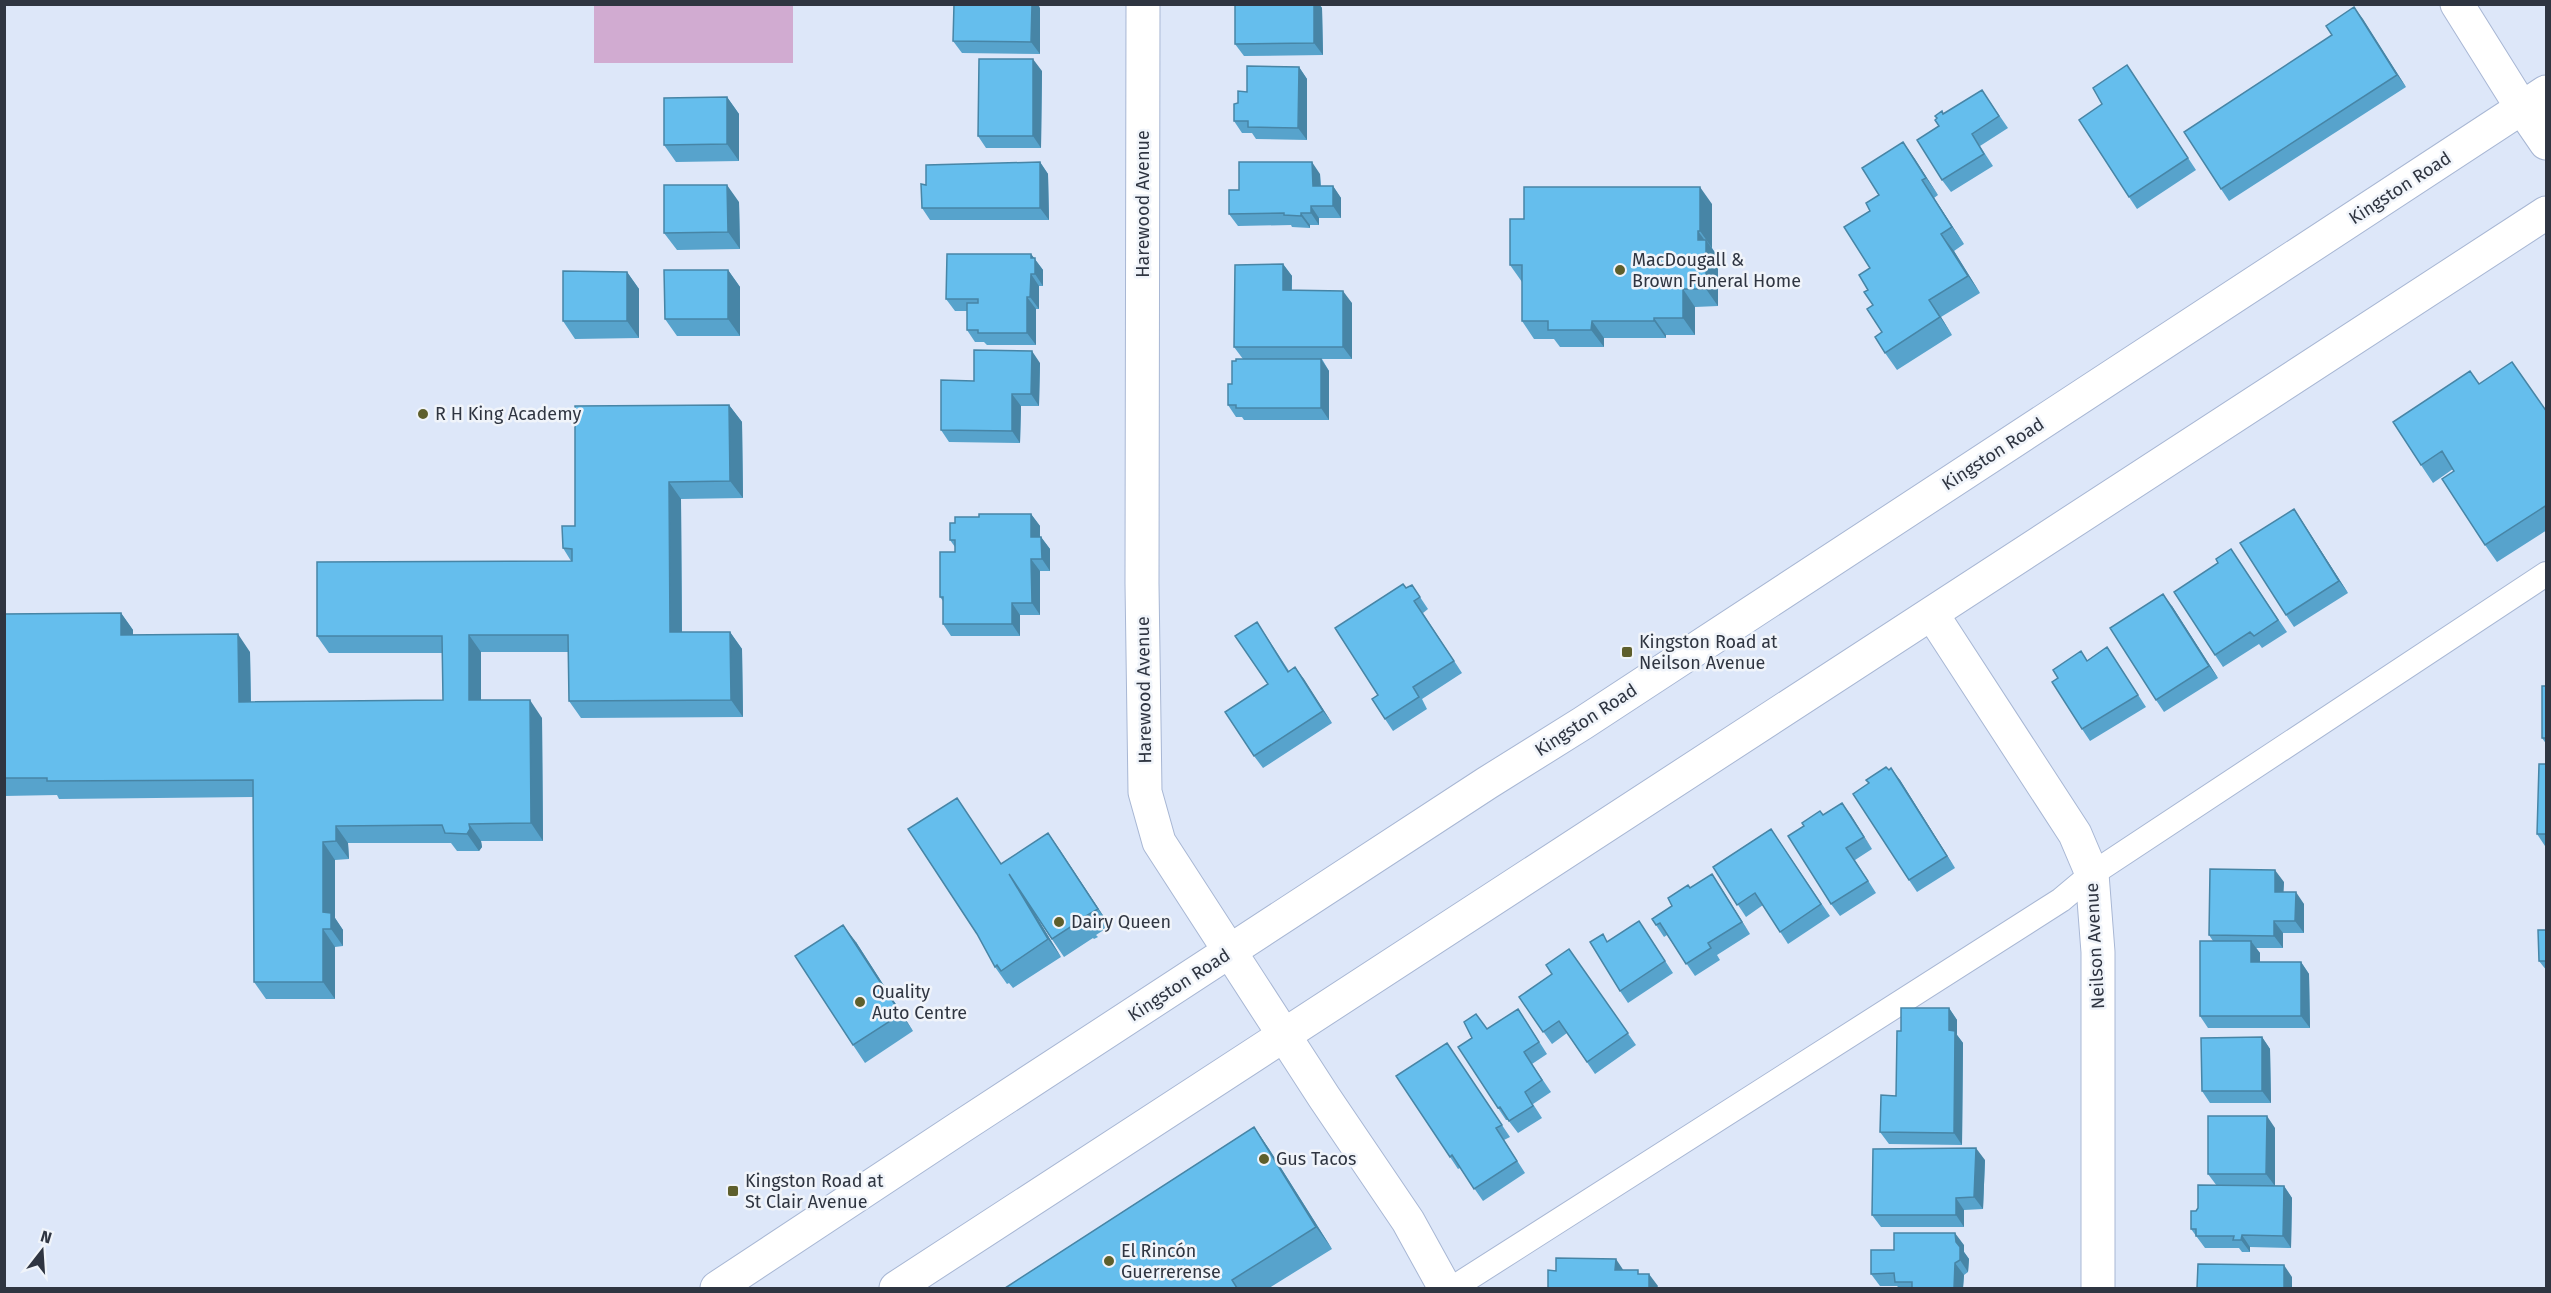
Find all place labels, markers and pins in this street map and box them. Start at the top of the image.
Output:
place label: MacDougall & Brown Funeral Home [1632,249,1801,292]
marker: MacDougall & Brown Funeral Home [1613,263,1627,277]
place label: R H King Academy [435,403,581,425]
marker: R H King Academy [416,407,430,421]
place label: Kingston Road at Neilson Avenue [1639,631,1778,674]
marker: Kingston Road at Neilson Avenue [1620,645,1634,659]
place label: Dairy Queen [1071,911,1171,933]
marker: Dairy Queen [1052,915,1066,929]
place label: Quality Auto Centre [872,981,967,1024]
marker: Quality Auto Centre [853,995,867,1009]
place label: Gus Tacos [1276,1148,1356,1170]
marker: Gus Tacos [1257,1152,1271,1166]
place label: Kingston Road at St Clair Avenue [745,1170,884,1213]
marker: Kingston Road at St Clair Avenue [726,1184,740,1198]
place label: El Rincón Guerrerense [1121,1240,1221,1283]
marker: El Rincón Guerrerense [1102,1254,1116,1268]

